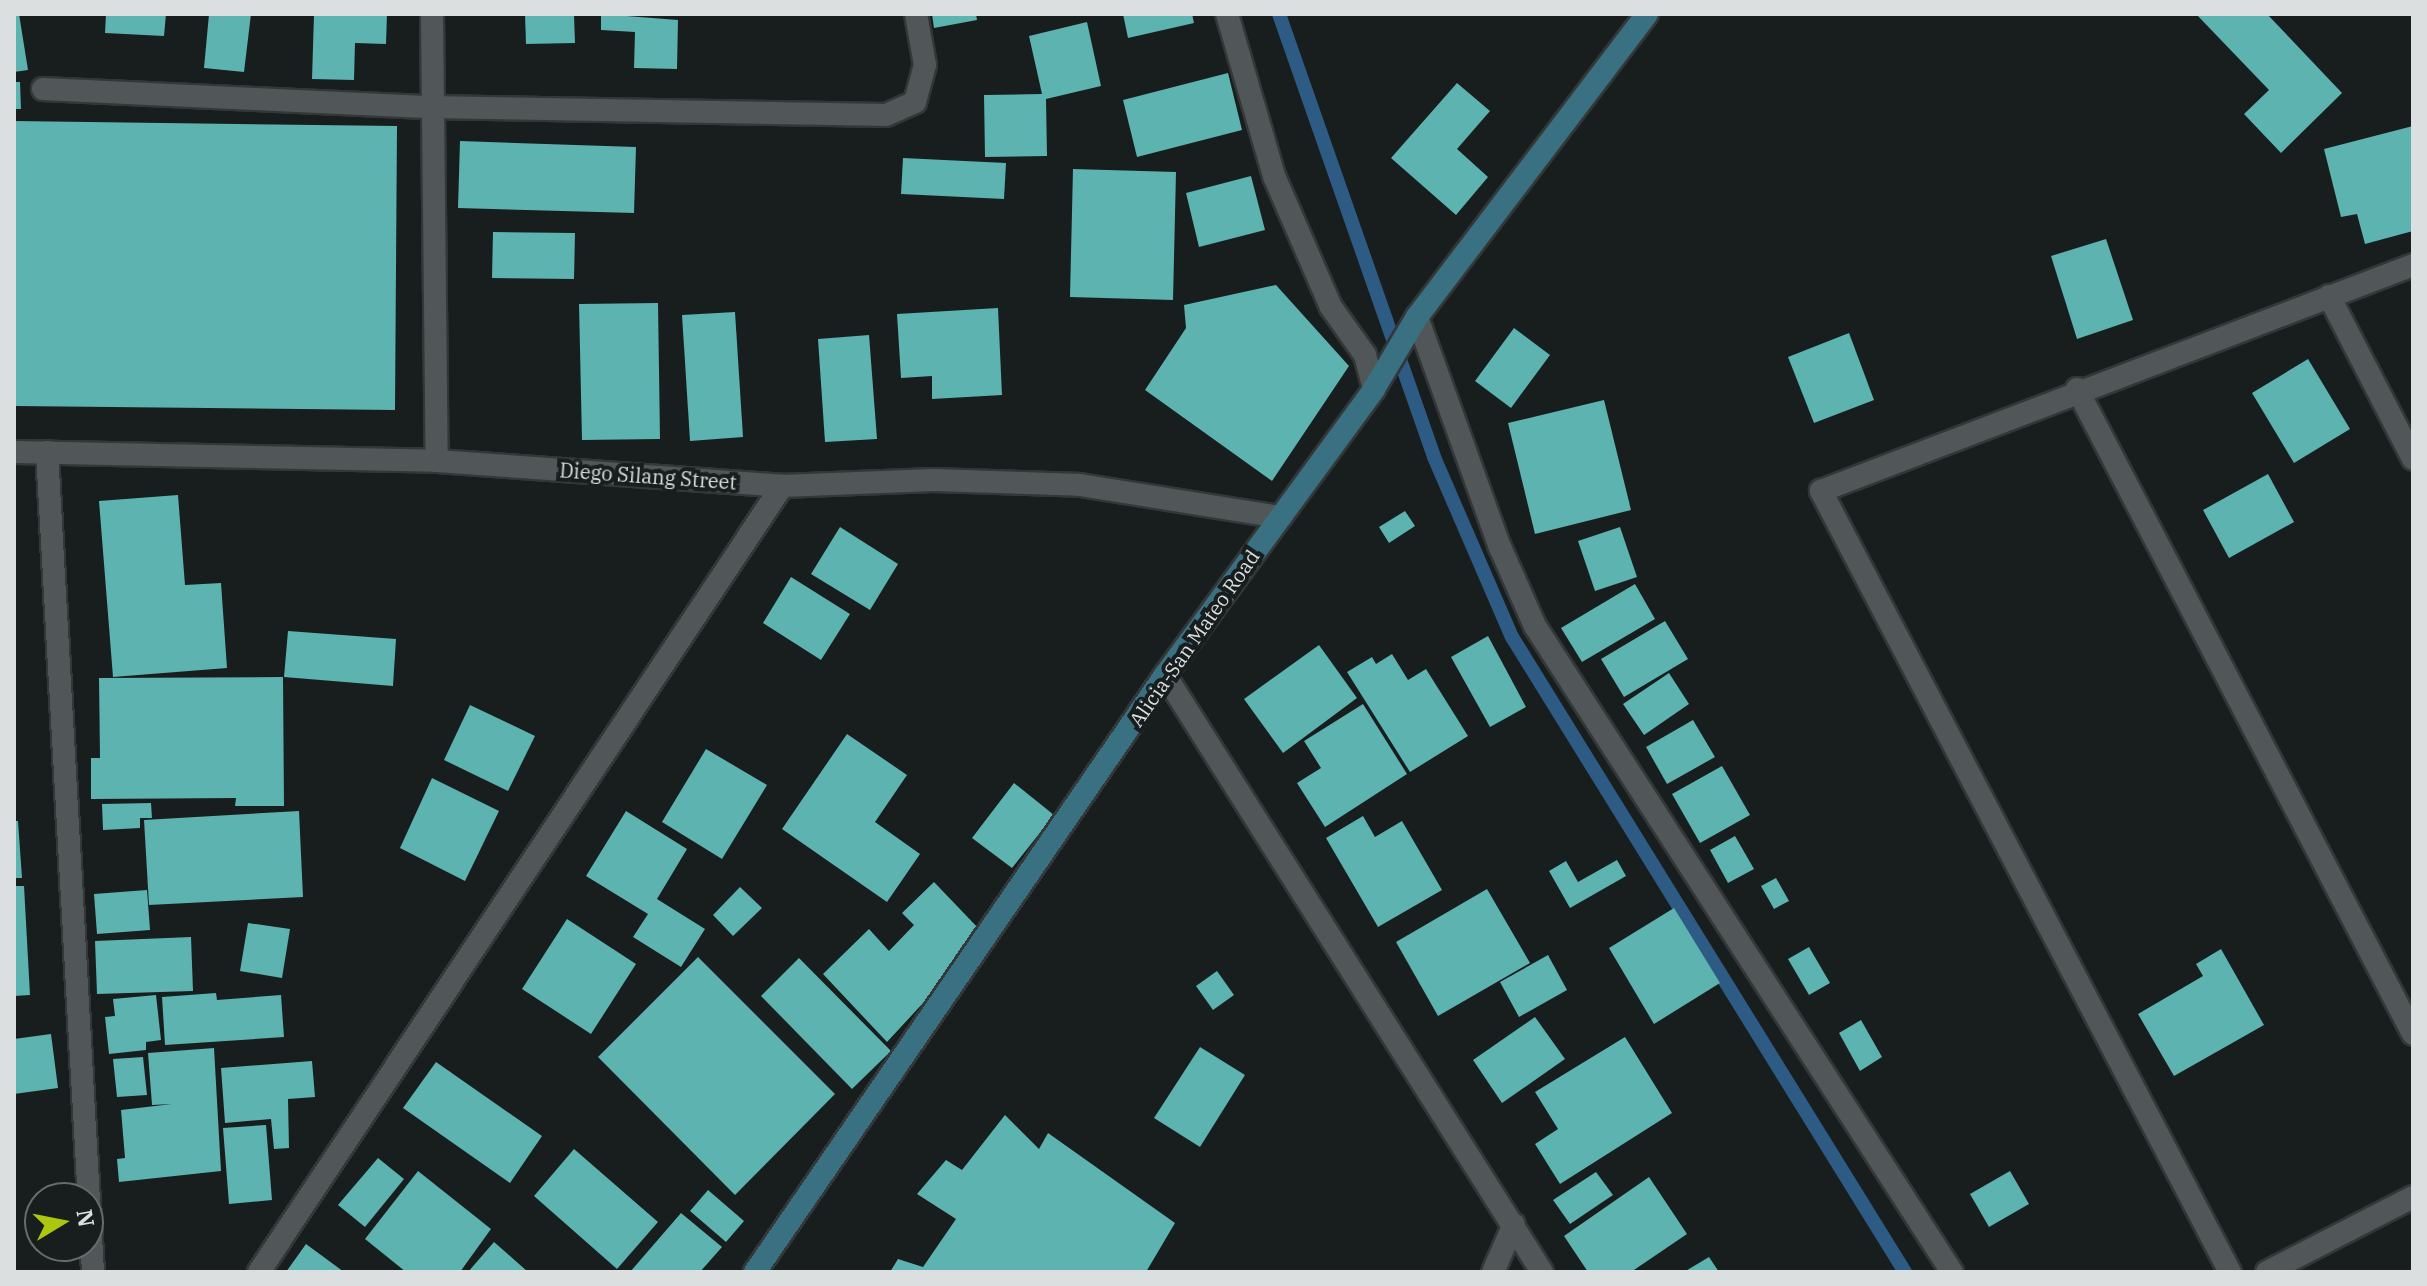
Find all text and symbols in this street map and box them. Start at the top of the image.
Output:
street label: Diego Silang Street [559,458,737,494]
street label: Alicia-San Mateo Road [1124,545,1264,731]
north arrow [24,1182,104,1262]
text: N [70,1207,102,1229]

